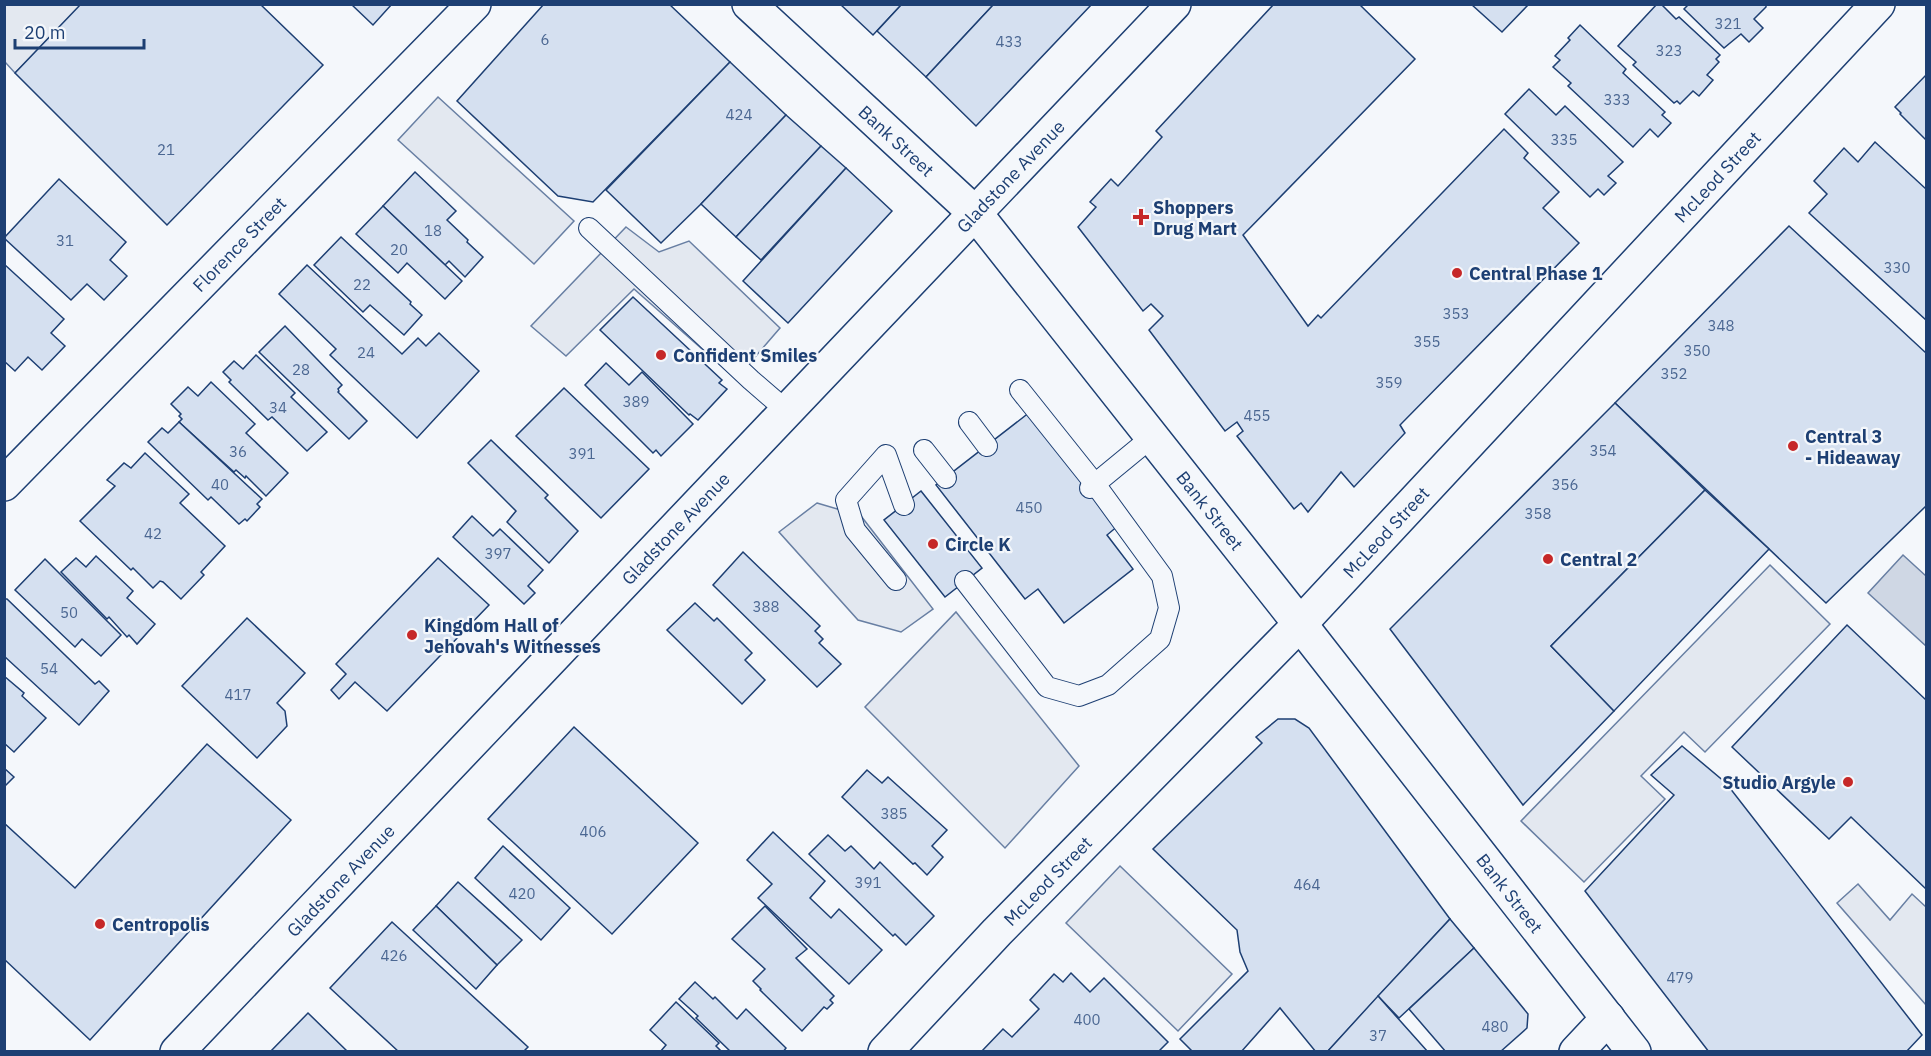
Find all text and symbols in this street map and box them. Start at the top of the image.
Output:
scale bar [15,12,144,50]
house number: 321 [1714,14,1742,33]
text: 20 m [24,21,66,44]
house number: 6 [540,30,550,49]
house number: 433 [995,32,1023,51]
house number: 323 [1655,41,1683,60]
house number: 333 [1603,90,1631,109]
street label: Bank Street [854,100,939,181]
house number: 424 [725,105,753,124]
street label: Gladstone Avenue [951,115,1069,237]
street label: McLeod Street [1669,126,1765,227]
house number: 335 [1550,130,1578,149]
house number: 21 [157,140,175,159]
street label: Florence Street [187,191,291,296]
place label: Shoppers Drug Mart [1153,196,1237,240]
marker: Shoppers Drug Mart [1134,210,1148,224]
house number: 18 [424,221,442,240]
house number: 31 [56,231,74,250]
house number: 20 [390,240,408,259]
house number: 330 [1883,258,1911,277]
place label: Central Phase 1 [1469,262,1603,285]
marker: Central Phase 1 [1450,266,1464,280]
house number: 22 [353,275,371,294]
house number: 353 [1442,304,1470,323]
house number: 348 [1707,316,1735,335]
house number: 355 [1413,332,1441,351]
house number: 350 [1683,341,1711,360]
house number: 24 [357,343,375,362]
place label: Confident Smiles [673,344,817,367]
marker: Confident Smiles [654,348,668,362]
house number: 28 [292,360,310,379]
house number: 352 [1660,364,1688,383]
house number: 359 [1375,373,1403,392]
house number: 389 [622,392,650,411]
house number: 34 [269,398,287,417]
house number: 455 [1243,406,1271,425]
place label: Central 3 - Hideaway [1805,425,1901,469]
marker: Central 3 - Hideaway [1786,439,1800,453]
house number: 354 [1589,441,1617,460]
house number: 36 [229,442,247,461]
house number: 391 [568,444,596,463]
street label: Bank Street [1172,466,1249,555]
street label: Gladstone Avenue [616,467,734,589]
house number: 40 [211,475,229,494]
house number: 356 [1551,475,1579,494]
street label: McLeod Street [1338,481,1434,582]
house number: 450 [1015,498,1043,517]
house number: 358 [1524,504,1552,523]
house number: 42 [144,524,162,543]
place label: Circle K [945,533,1011,556]
marker: Circle K [926,537,940,551]
house number: 397 [484,544,512,563]
place label: Central 2 [1560,548,1637,571]
marker: Central 2 [1541,552,1555,566]
house number: 388 [752,597,780,616]
house number: 50 [60,603,78,622]
place label: Kingdom Hall of Jehovah's Witnesses [424,614,601,658]
marker: Kingdom Hall of Jehovah's Witnesses [405,628,419,642]
house number: 54 [40,659,58,678]
house number: 417 [224,685,252,704]
place label: Studio Argyle [1722,771,1836,794]
marker: Studio Argyle [1841,775,1855,789]
house number: 385 [880,804,908,823]
street label: Gladstone Avenue [281,819,399,941]
house number: 406 [579,822,607,841]
street label: McLeod Street [998,831,1096,930]
street label: Bank Street [1472,849,1548,937]
house number: 391 [854,873,882,892]
house number: 464 [1293,875,1321,894]
house number: 420 [508,884,536,903]
place label: Centropolis [112,913,210,936]
marker: Centropolis [93,917,107,931]
house number: 426 [380,946,408,965]
house number: 479 [1666,968,1694,987]
house number: 400 [1073,1010,1101,1029]
house number: 480 [1481,1017,1509,1036]
house number: 37 [1369,1026,1387,1045]

